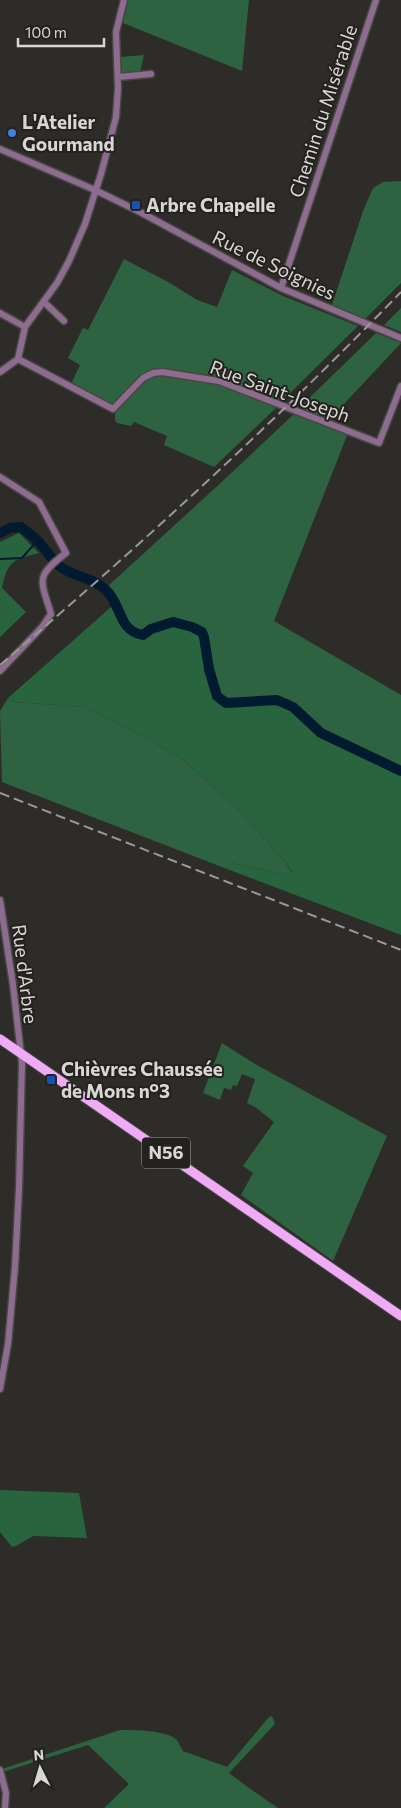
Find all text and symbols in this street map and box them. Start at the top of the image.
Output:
scale bar [18,15,104,47]
street label: Chemin du Misérable [284,22,361,200]
text: 100 m [25,23,67,41]
place label: L'Atelier Gourmand [22,110,115,155]
marker: L'Atelier Gourmand [6,127,18,139]
place label: Arbre Chapelle [146,193,276,216]
marker: Arbre Chapelle [130,199,142,211]
street label: Rue de Soignies [209,225,339,304]
street label: Rue Saint-Joseph [207,355,353,426]
street label: Rue d'Arbre [8,923,43,1025]
place label: Chièvres Chaussée de Mons n°3 [61,1057,223,1102]
marker: Chièvres Chaussée de Mons n°3 [45,1074,57,1086]
road number: N56 [142,1138,190,1168]
north arrow [15,1743,65,1793]
text: N [33,1746,45,1763]

